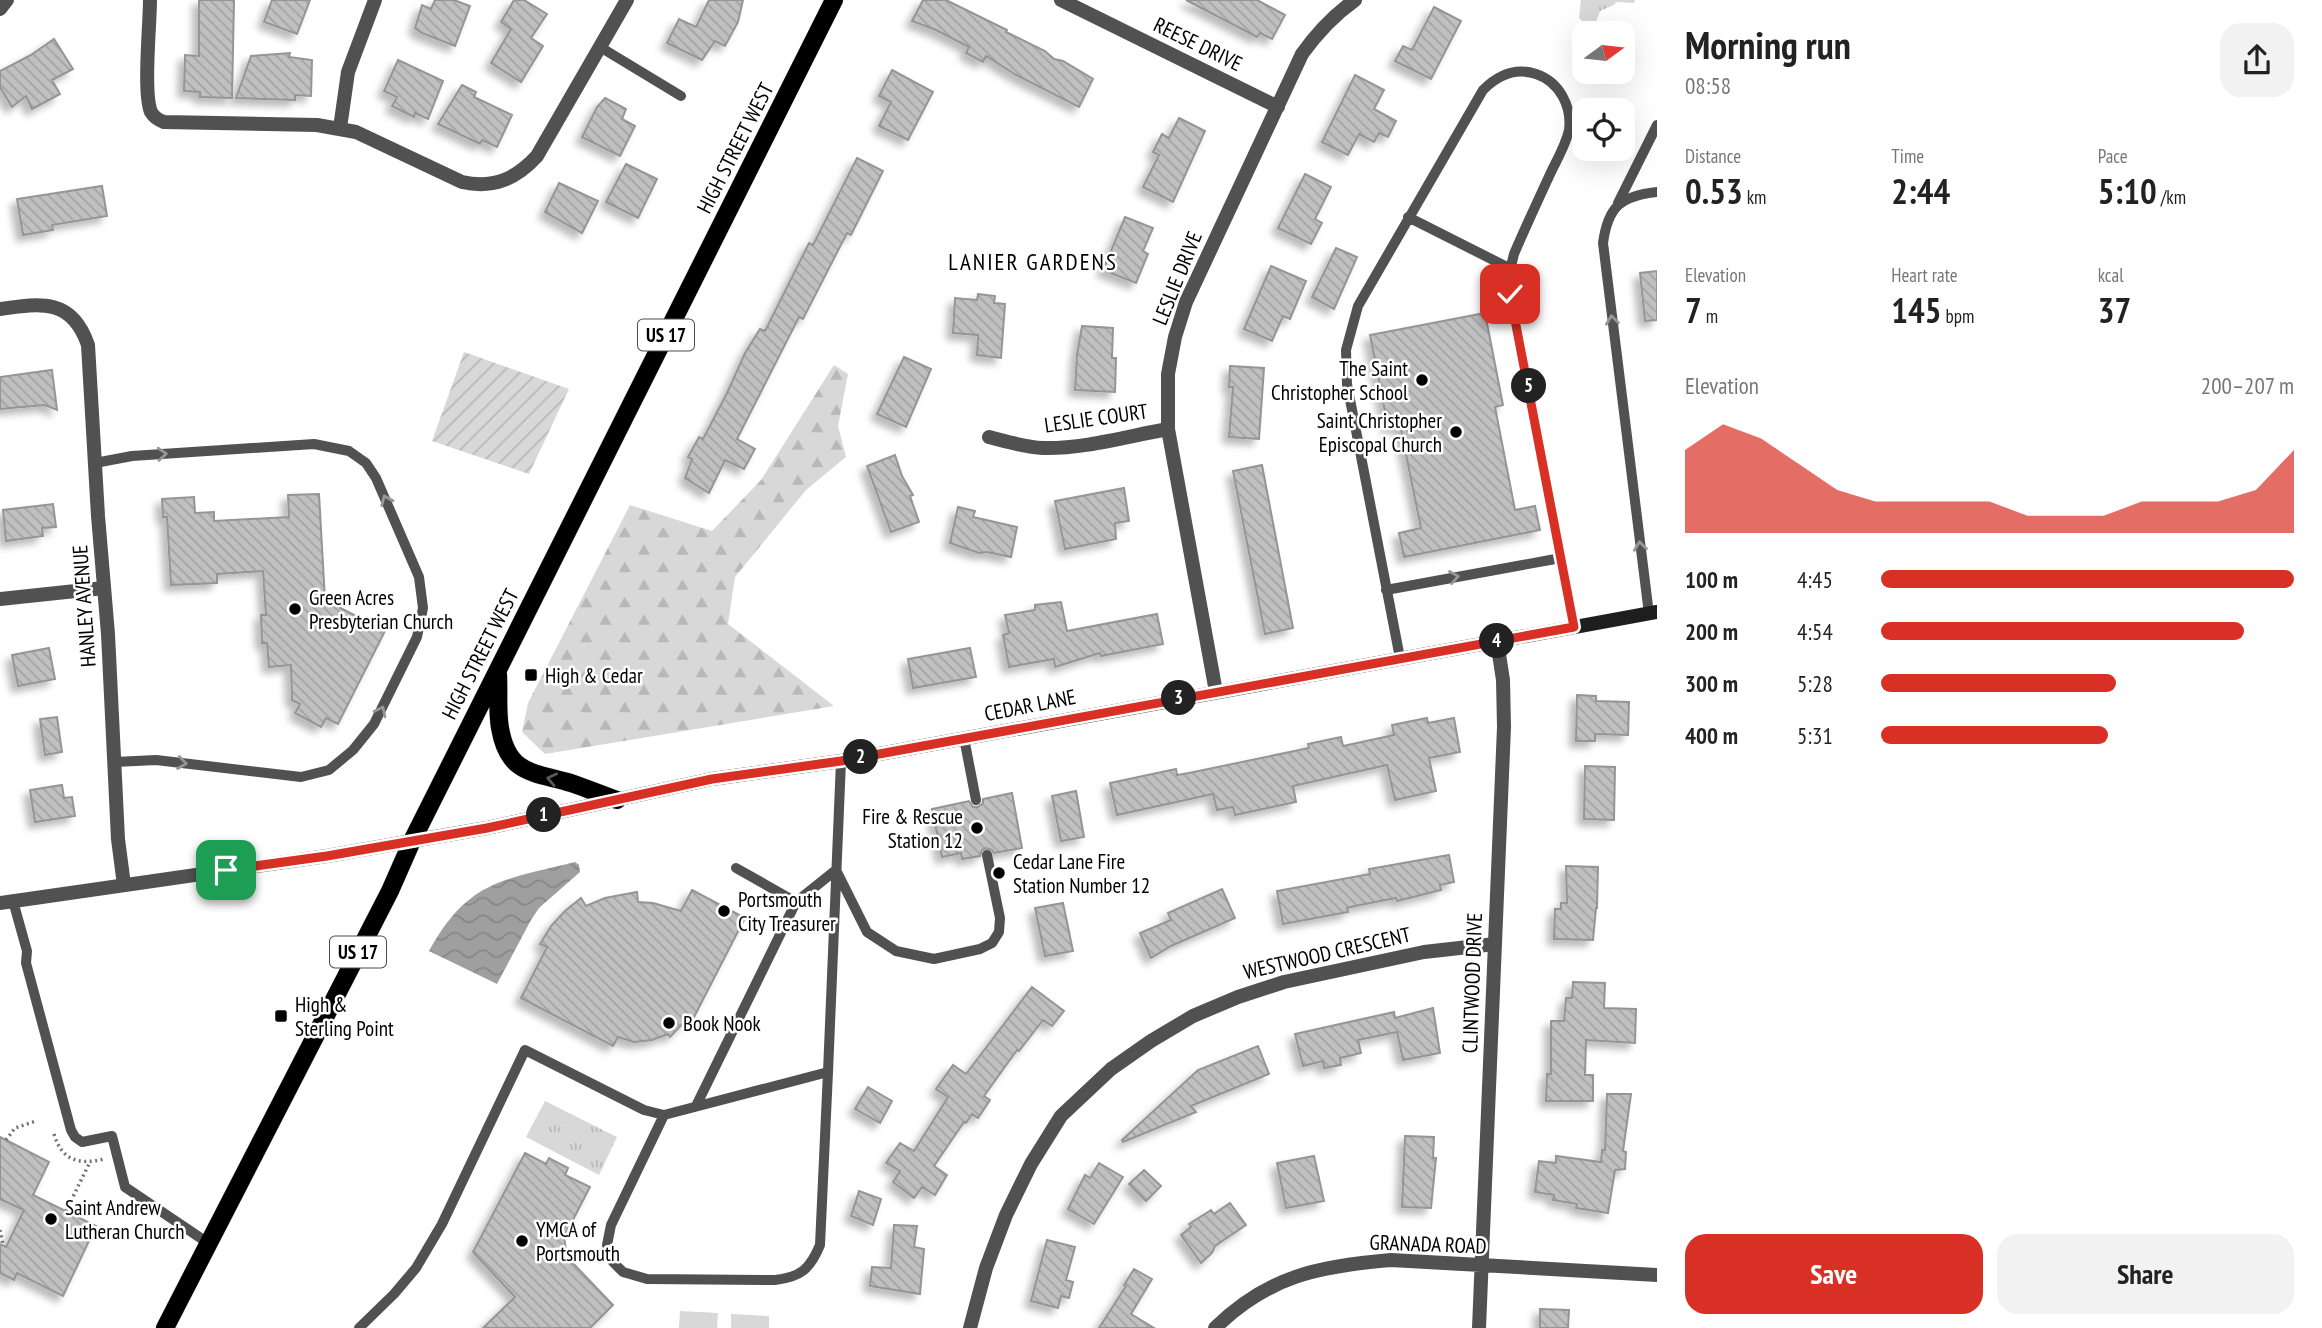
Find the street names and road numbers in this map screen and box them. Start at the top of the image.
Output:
street label: REESE DRIVE [1149,11,1247,77]
street label: HIGH STREET WEST [691,78,780,218]
street label: LESLIE DRIVE [1146,227,1208,329]
road number: US 17 [638,320,694,350]
street label: LESLIE COURT [1043,397,1150,439]
street label: HANLEY AVENUE [66,544,102,668]
street label: HIGH STREET WEST [436,584,525,724]
street label: CEDAR LANE [982,683,1078,727]
street label: CLINTWOOD DRIVE [1456,912,1488,1054]
street label: WESTWOOD CRESCENT [1241,921,1414,985]
road number: US 17 [330,936,386,968]
street label: GRANADA ROAD [1369,1228,1487,1260]

